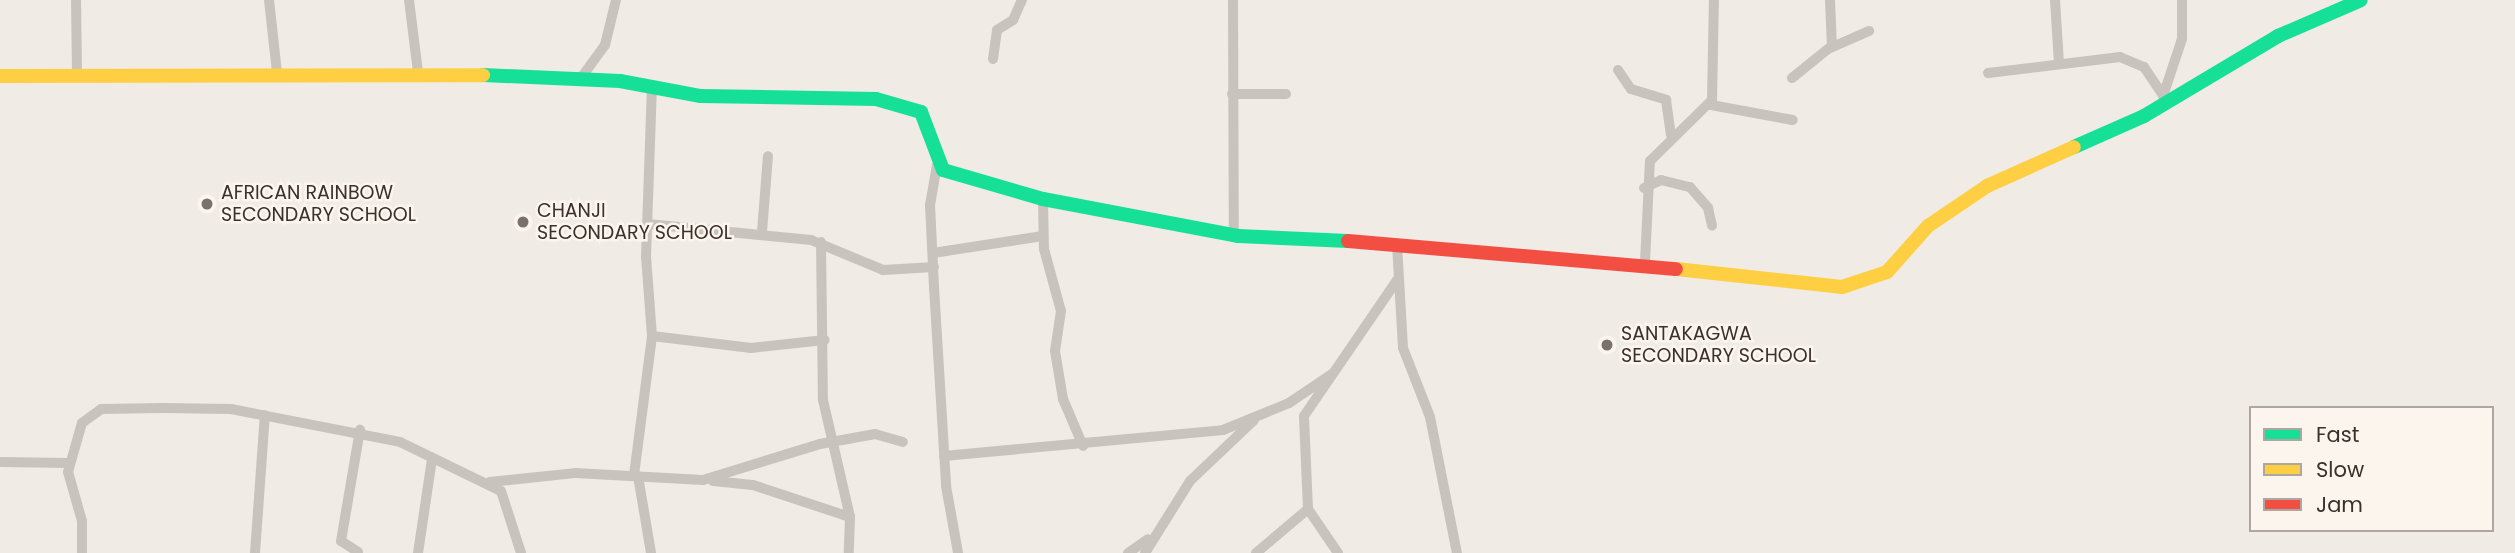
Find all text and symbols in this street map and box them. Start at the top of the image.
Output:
place label: AFRICAN RAINBOW SECONDARY SCHOOL [221,182,416,226]
marker: AFRICAN RAINBOW SECONDARY SCHOOL [199,196,215,212]
place label: CHANJI SECONDARY SCHOOL [537,200,732,244]
marker: CHANJI SECONDARY SCHOOL [515,214,531,230]
place label: SANTAKAGWA SECONDARY SCHOOL [1621,323,1816,367]
marker: SANTAKAGWA SECONDARY SCHOOL [1599,337,1615,353]
legend [2249,406,2494,532]
text: Fast [2316,420,2359,449]
text: Slow [2316,455,2364,484]
text: Jam [2316,490,2363,519]

